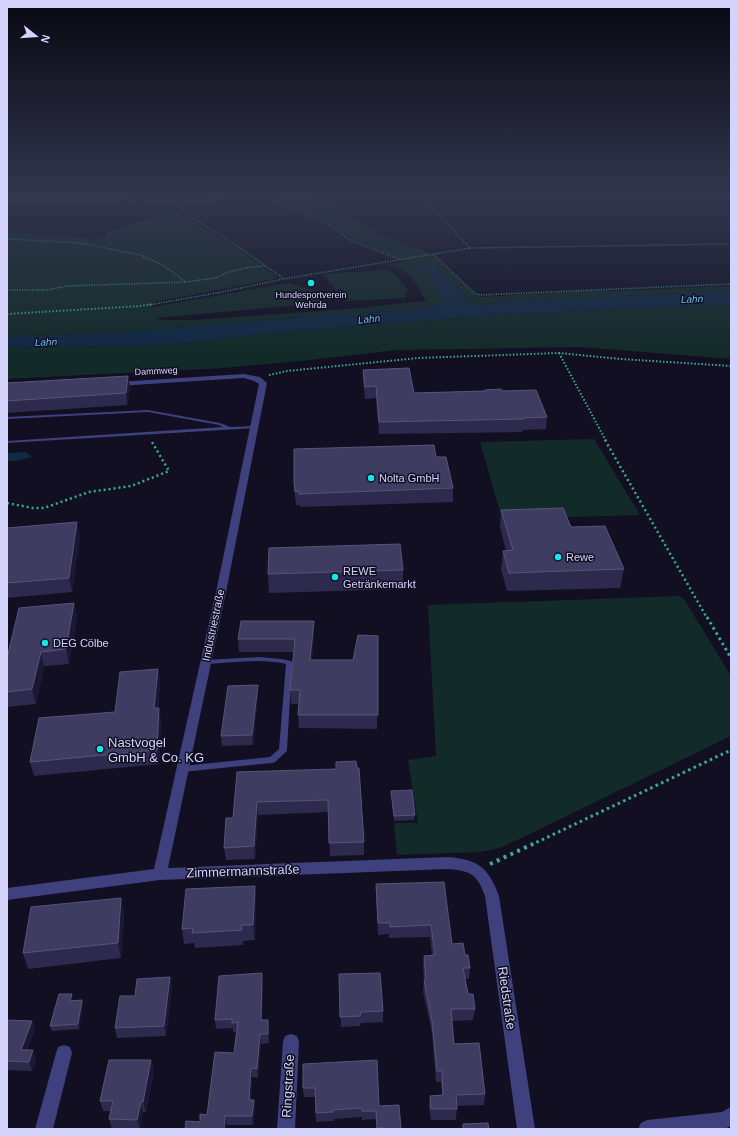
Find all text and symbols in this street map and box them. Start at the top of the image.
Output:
north arrow [16,16,56,56]
text: N [39,33,52,45]
marker: Hundesportverein Wehrda [306,278,316,288]
place label: Hundesportverein Wehrda [275,290,347,310]
water label: Lahn [681,293,704,305]
water label: Lahn [357,312,381,326]
water label: Lahn [35,336,58,348]
street label: Dammweg [134,365,178,377]
place label: Nolta GmbH [379,472,440,484]
marker: Nolta GmbH [366,473,376,483]
place label: Rewe [566,551,594,563]
marker: Rewe [553,552,563,562]
place label: REWE Getränkemarkt [343,565,416,590]
marker: REWE Getränkemarkt [330,572,340,582]
street label: Industriestraße [200,588,226,662]
place label: DEG Cölbe [53,637,109,649]
marker: DEG Cölbe [40,638,50,648]
place label: Nastvogel GmbH & Co. KG [108,735,204,765]
marker: Nastvogel GmbH & Co. KG [95,744,105,754]
street label: Zimmermannstraße [186,862,300,880]
street label: Riedstraße [495,965,519,1031]
street label: Ringstraße [279,1054,297,1118]

